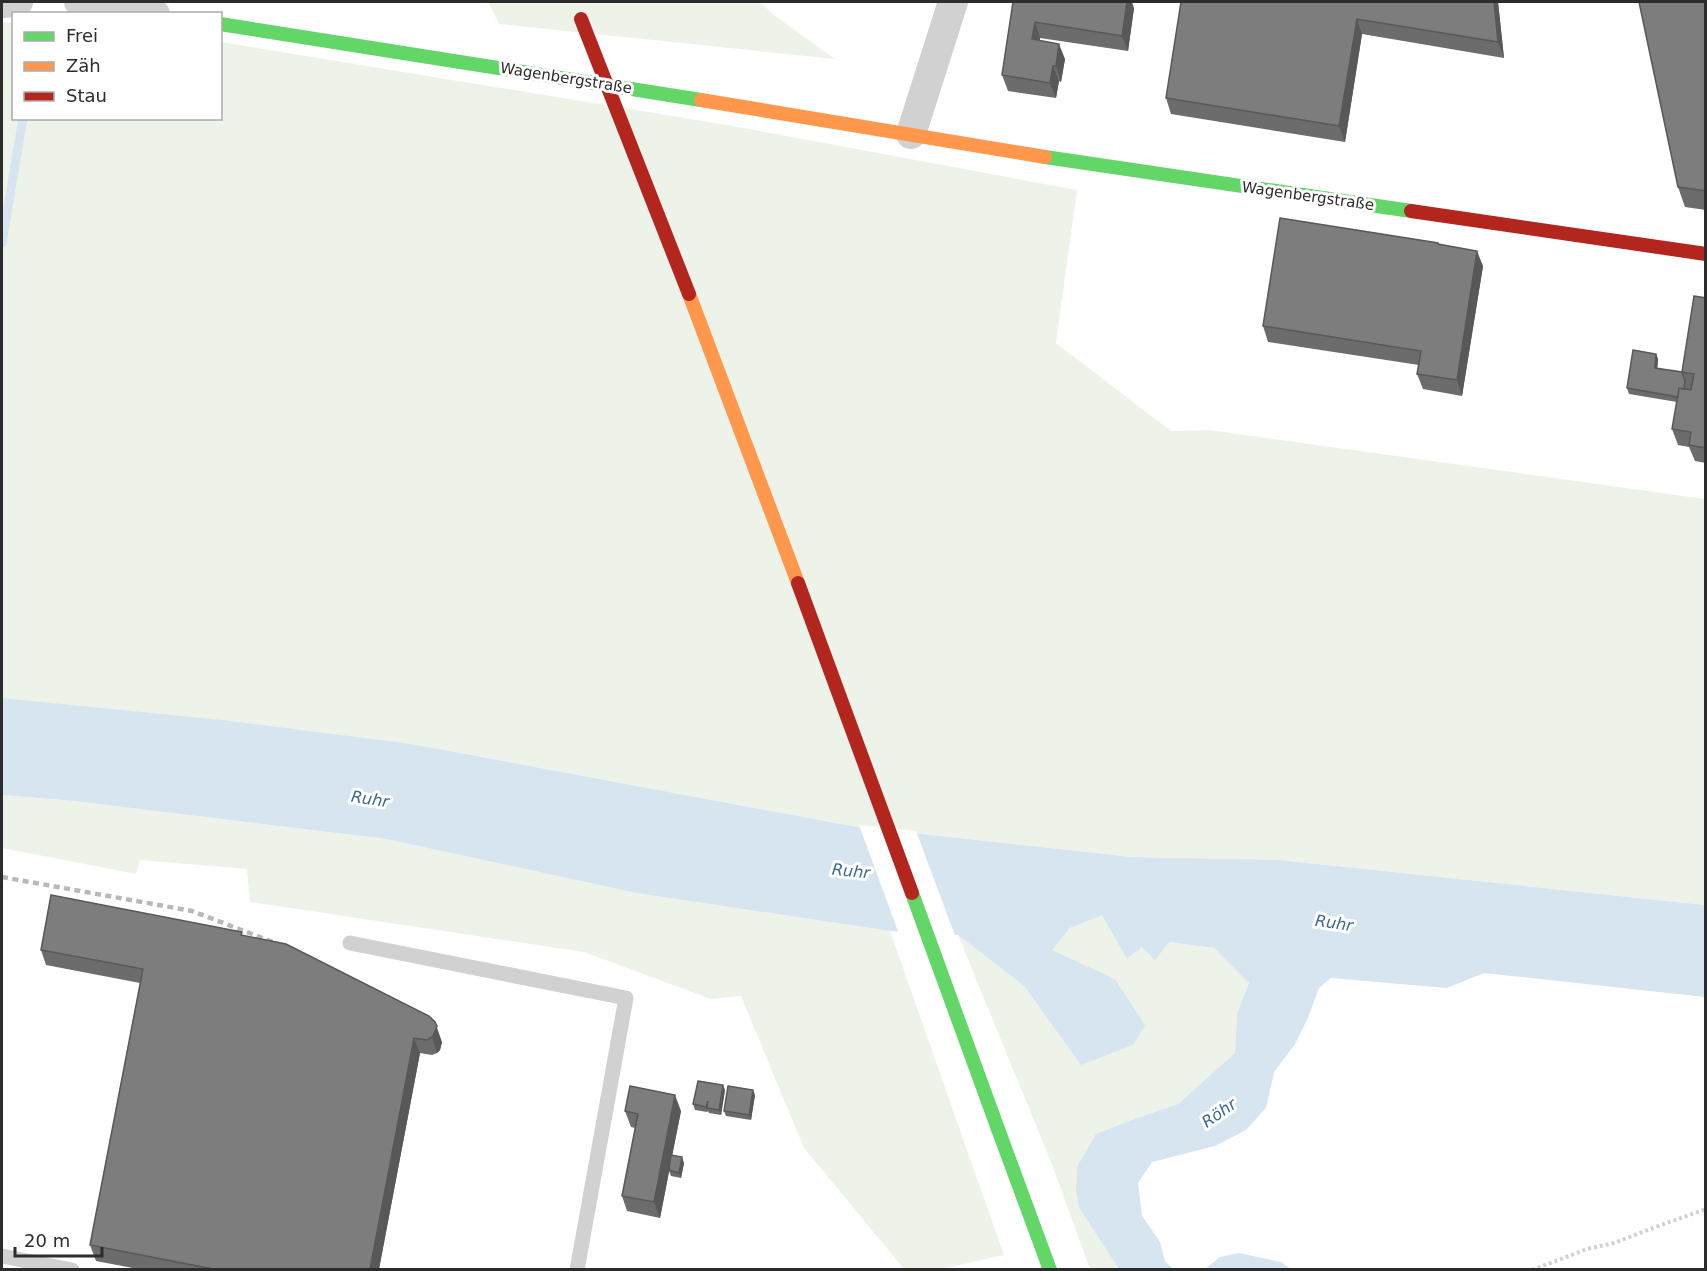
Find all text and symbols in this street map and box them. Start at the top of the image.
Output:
legend [12,12,222,120]
text: Frei [66,25,98,46]
text: Zäh [66,55,101,76]
street label: Wagenbergstraße [499,59,633,97]
text: Stau [66,85,107,106]
street label: Wagenbergstraße [1241,178,1375,214]
water label: Ruhr [350,787,392,812]
water label: Ruhr [831,860,872,883]
water label: Ruhr [1314,911,1356,935]
water label: Röhr [1198,1094,1241,1132]
scale bar [15,1220,102,1258]
text: 20 m [24,1230,70,1251]

